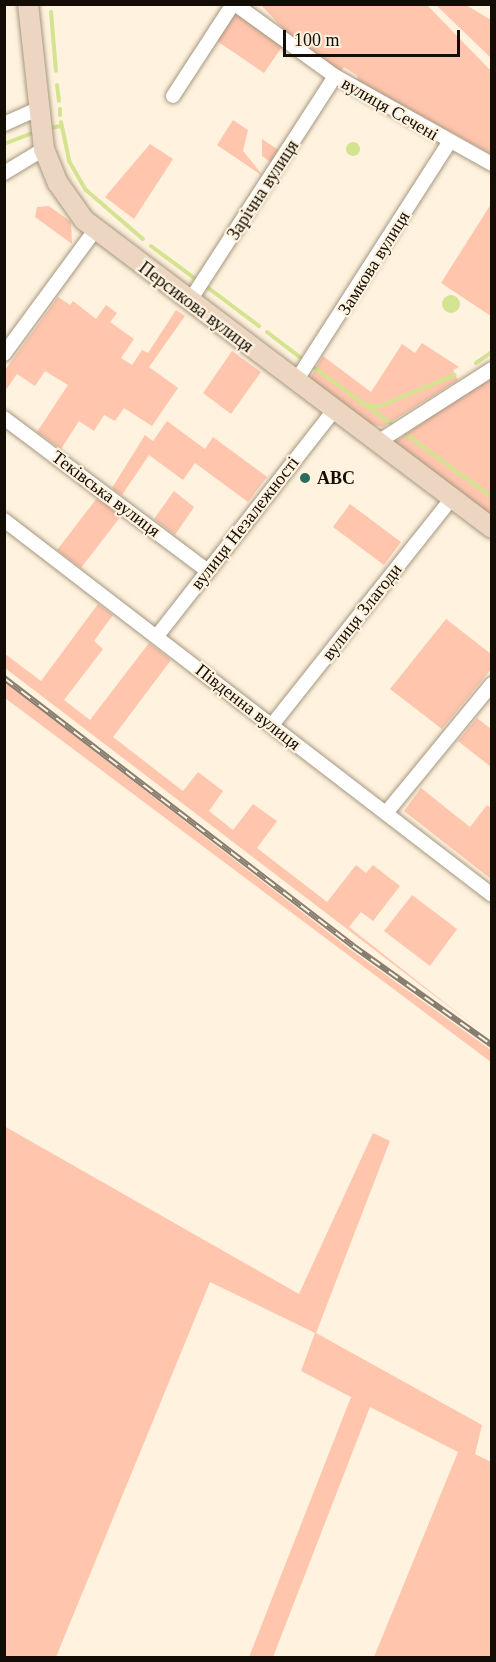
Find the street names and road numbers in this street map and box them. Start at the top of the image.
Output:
street label: вулиця Сечені [338,73,442,145]
street label: Зарічна вулиця [223,136,303,244]
street label: Замкова вулиця [333,207,415,319]
street label: Персикова вулиця [134,257,258,357]
street label: Теківська вулиця [48,446,164,542]
street label: вулиця Незалежності [186,452,304,594]
street label: вулиця Злагоди [317,559,407,665]
street label: Південна вулиця [191,659,305,755]

